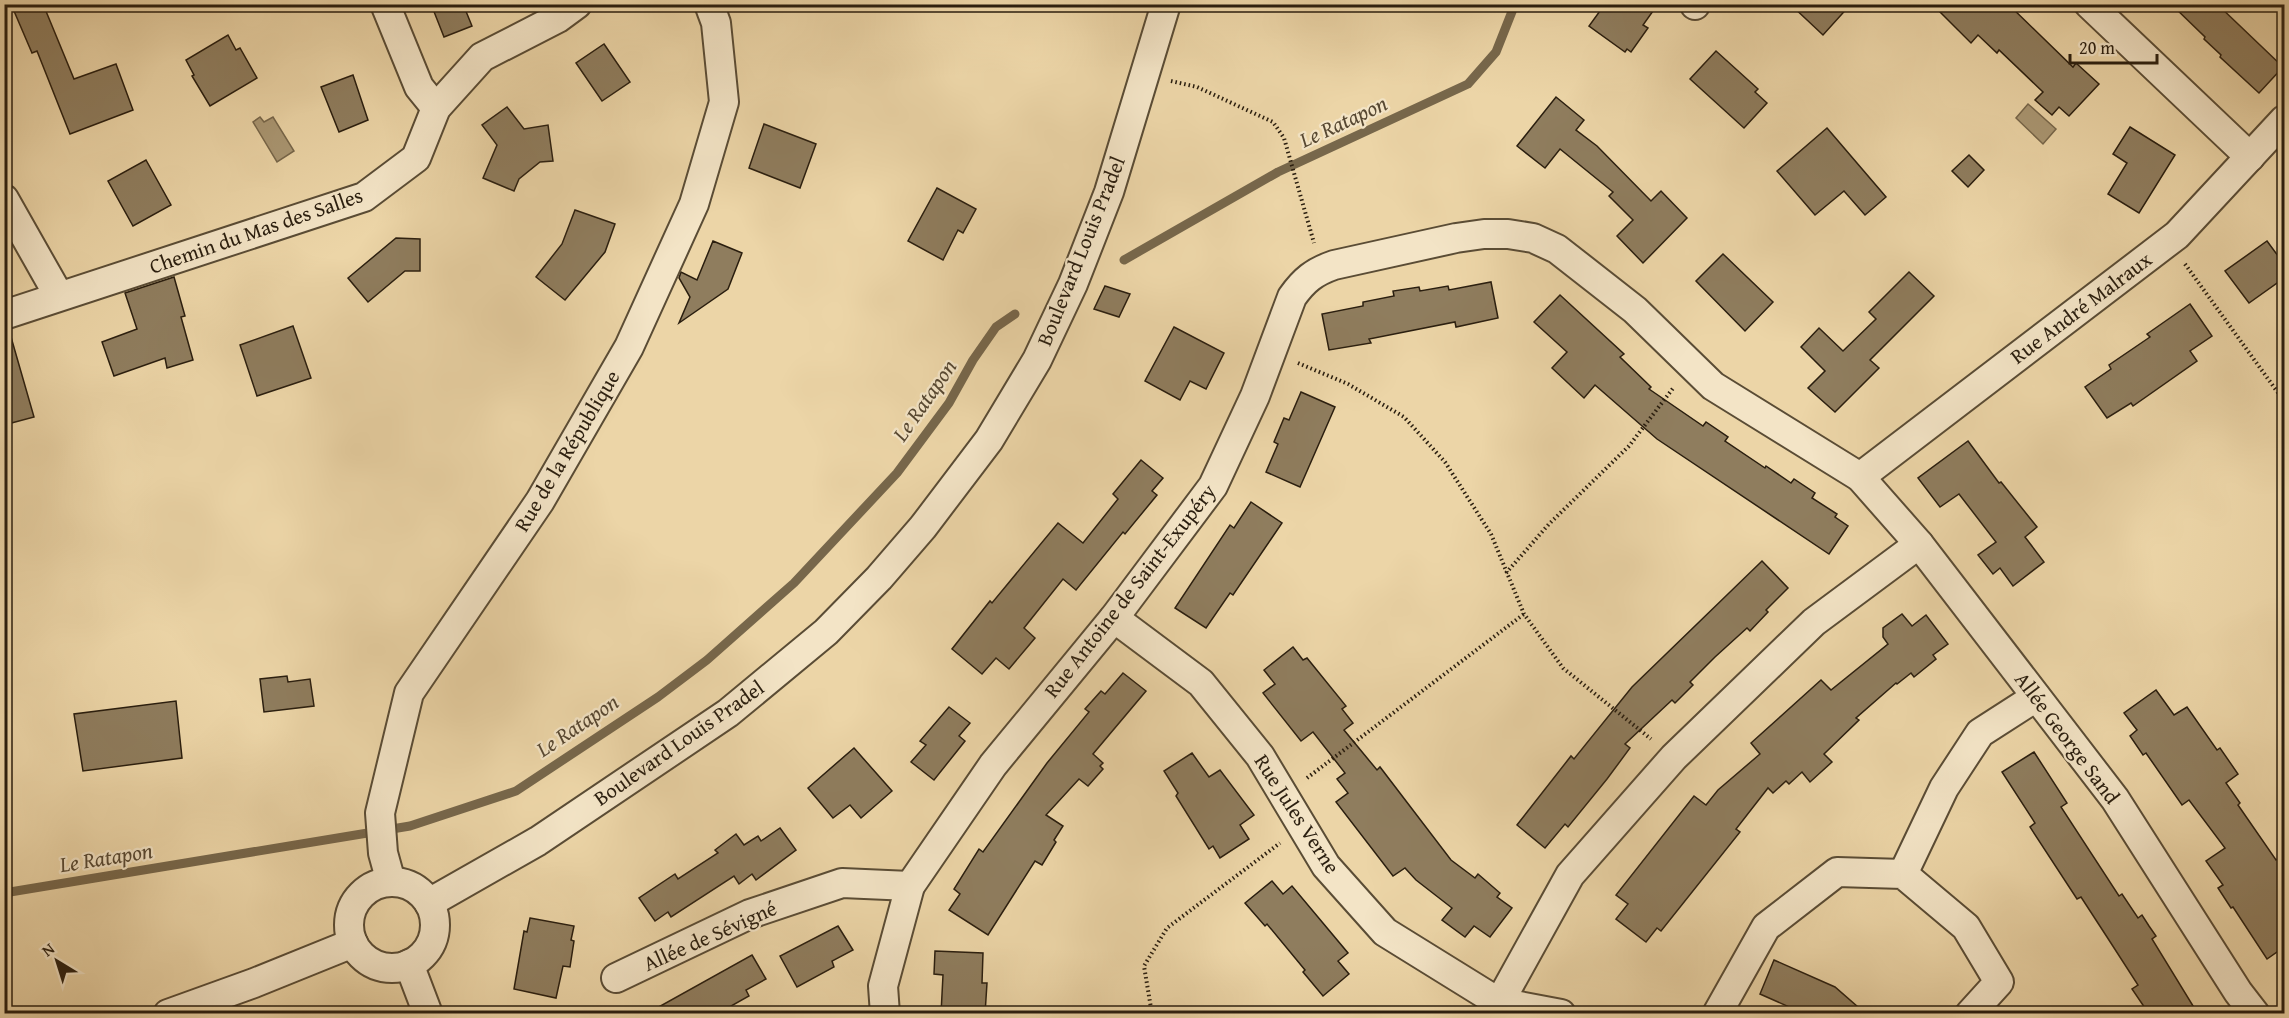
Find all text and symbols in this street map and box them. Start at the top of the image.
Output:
scale bar [2070,27,2157,65]
text: 20 m [2079,34,2115,61]
water label: Le Ratapon [1293,87,1392,156]
street label: Boulevard Louis Pradel [1028,151,1133,350]
street label: Chemin du Mas des Salles [145,179,367,282]
street label: Rue André Malraux [2003,244,2158,371]
water label: Le Ratapon [883,352,964,448]
street label: Rue de la République [506,364,627,537]
street label: Rue Antoine de Saint-Exupéry [1036,477,1223,704]
street label: Allée George Sand [2007,665,2128,811]
street label: Boulevard Louis Pradel [587,672,770,813]
water label: Le Ratapon [528,686,625,765]
street label: Rue Jules Verne [1247,748,1348,880]
water label: Le Ratapon [56,834,155,880]
street label: Allée de Sévigné [638,892,782,979]
north arrow [27,931,87,991]
text: N [36,936,60,962]

